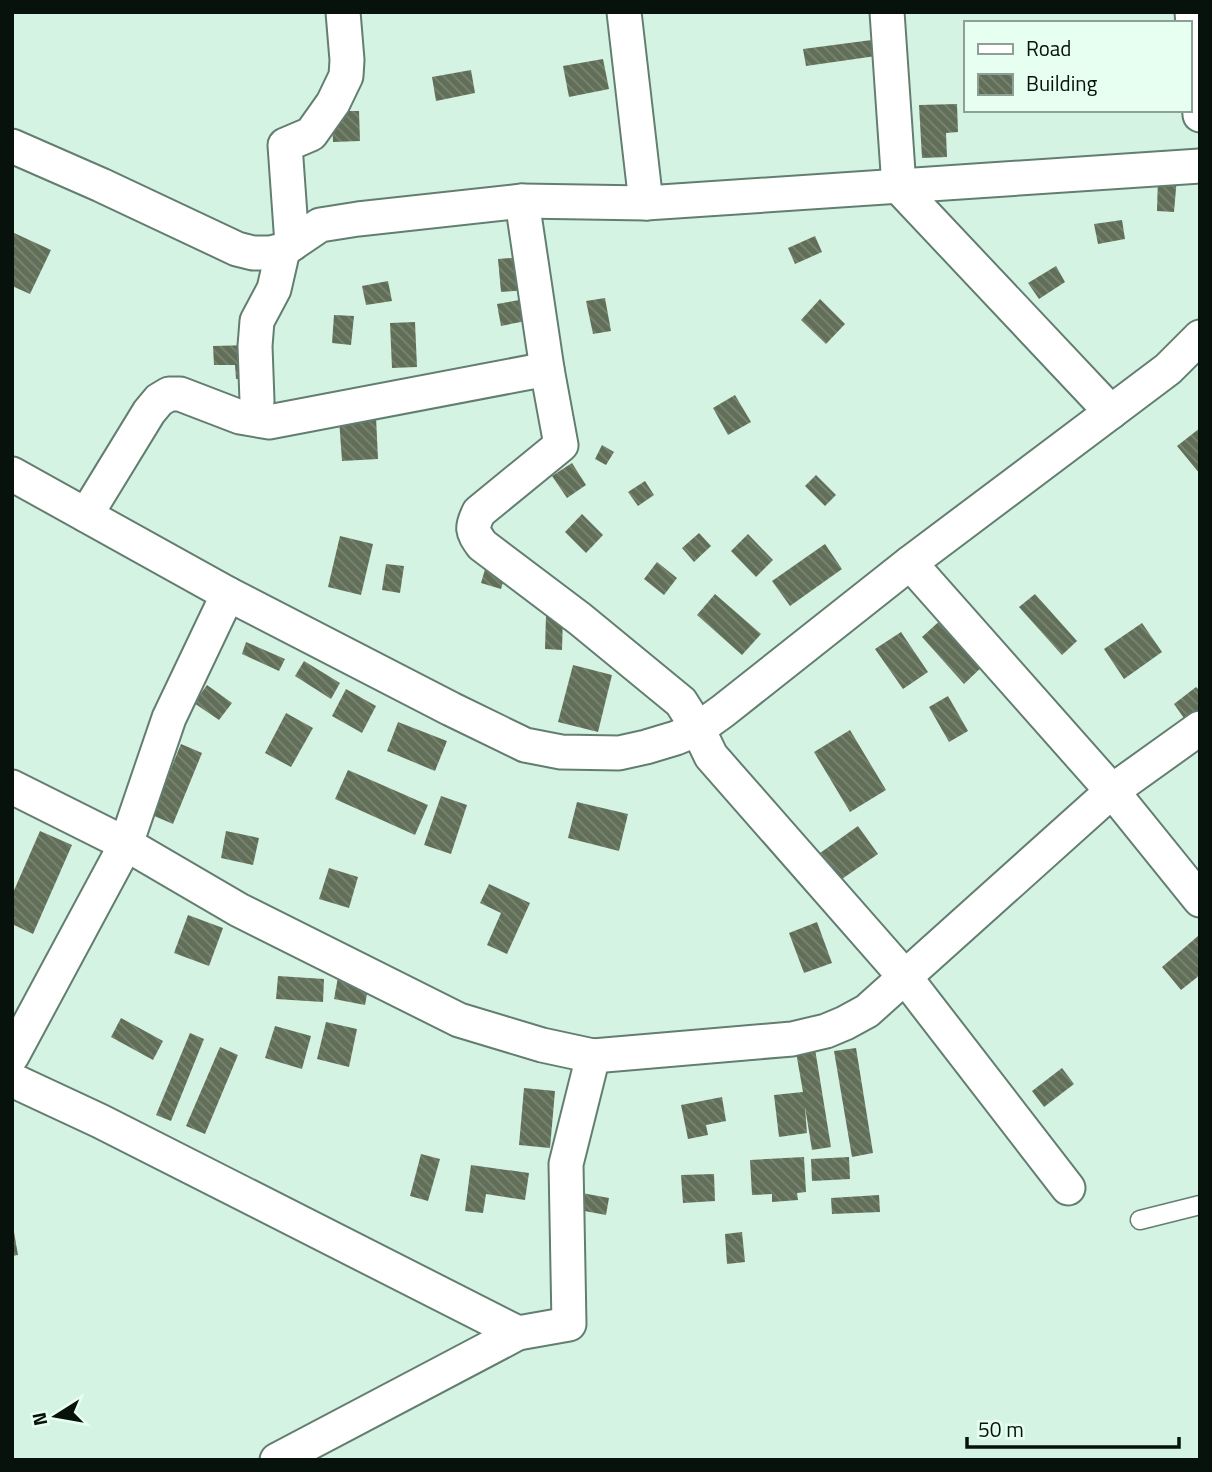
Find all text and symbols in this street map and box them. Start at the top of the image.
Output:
legend [964,21,1191,112]
text: Road [1026,32,1071,64]
text: Building [1026,67,1098,99]
north arrow [21,1381,91,1451]
scale bar [967,1406,1179,1450]
text: N [23,1410,54,1429]
text: 50 m [978,1413,1024,1445]

